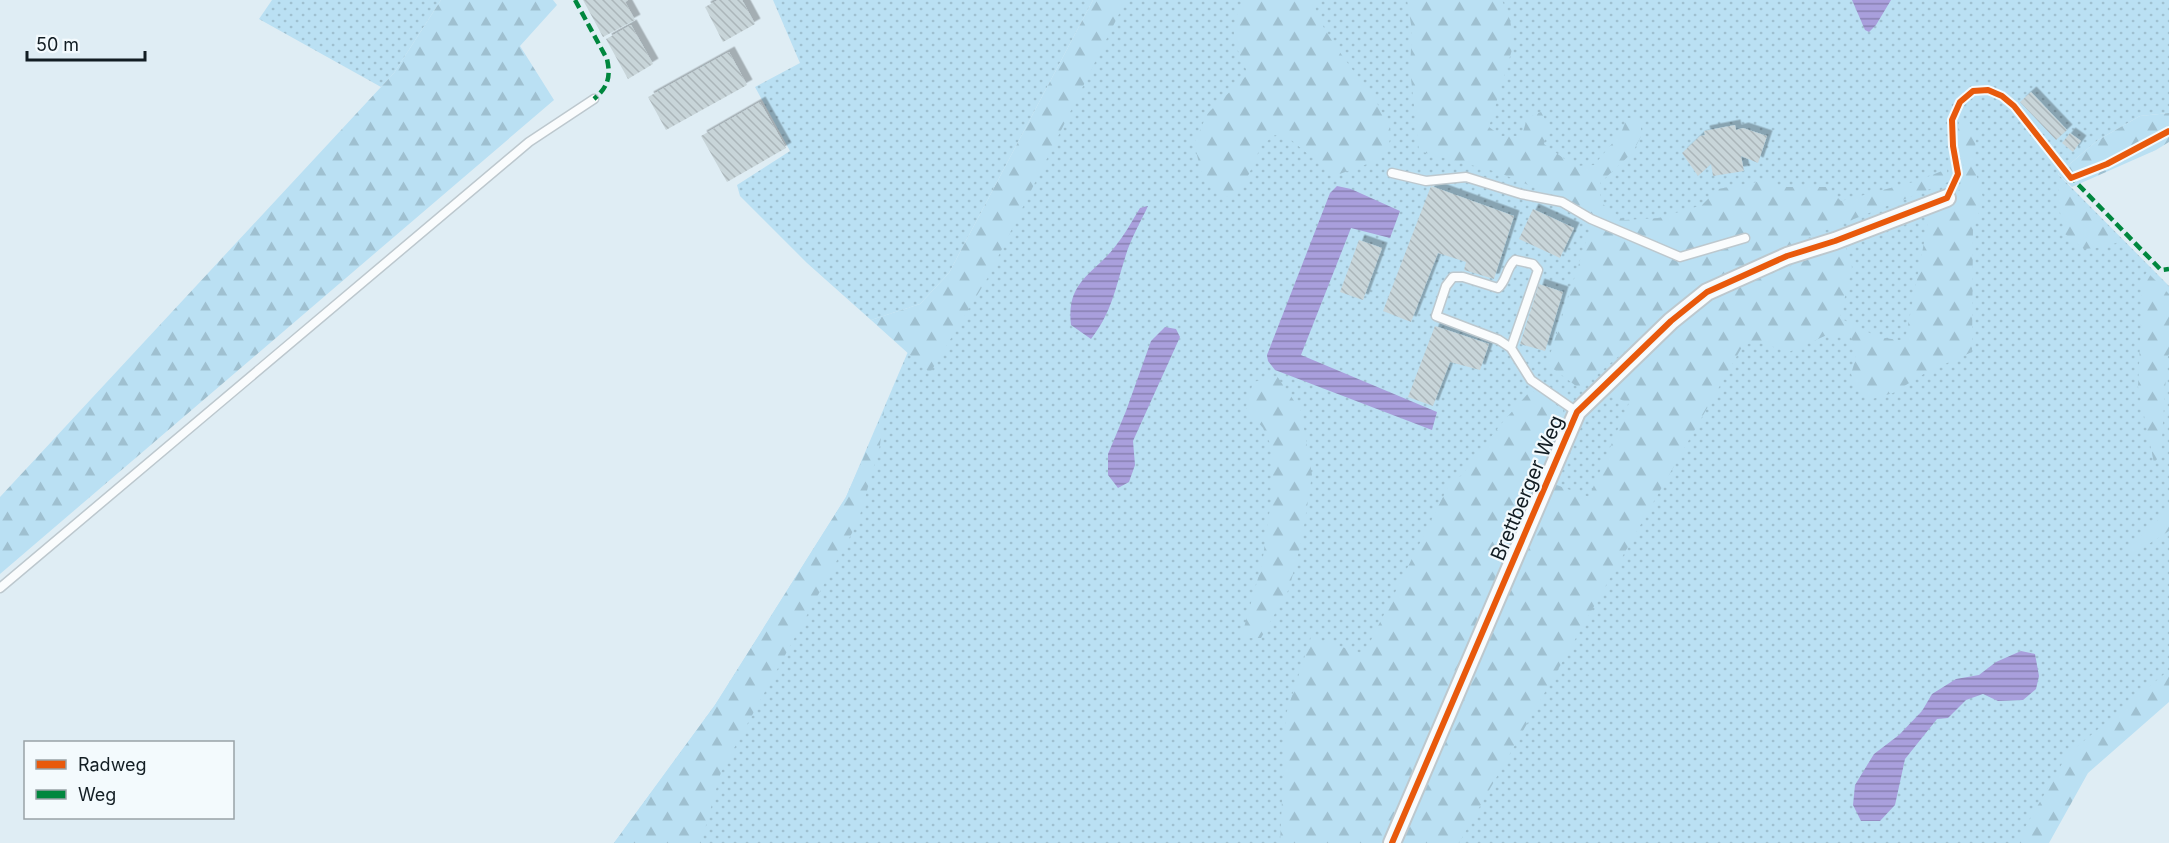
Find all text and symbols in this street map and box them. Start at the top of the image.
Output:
scale bar [27,24,146,62]
text: 50 m [36,34,79,55]
street label: Brettberger Weg [1486,412,1568,564]
legend [24,741,234,819]
text: Radweg [78,754,147,775]
text: Weg [78,784,116,805]

